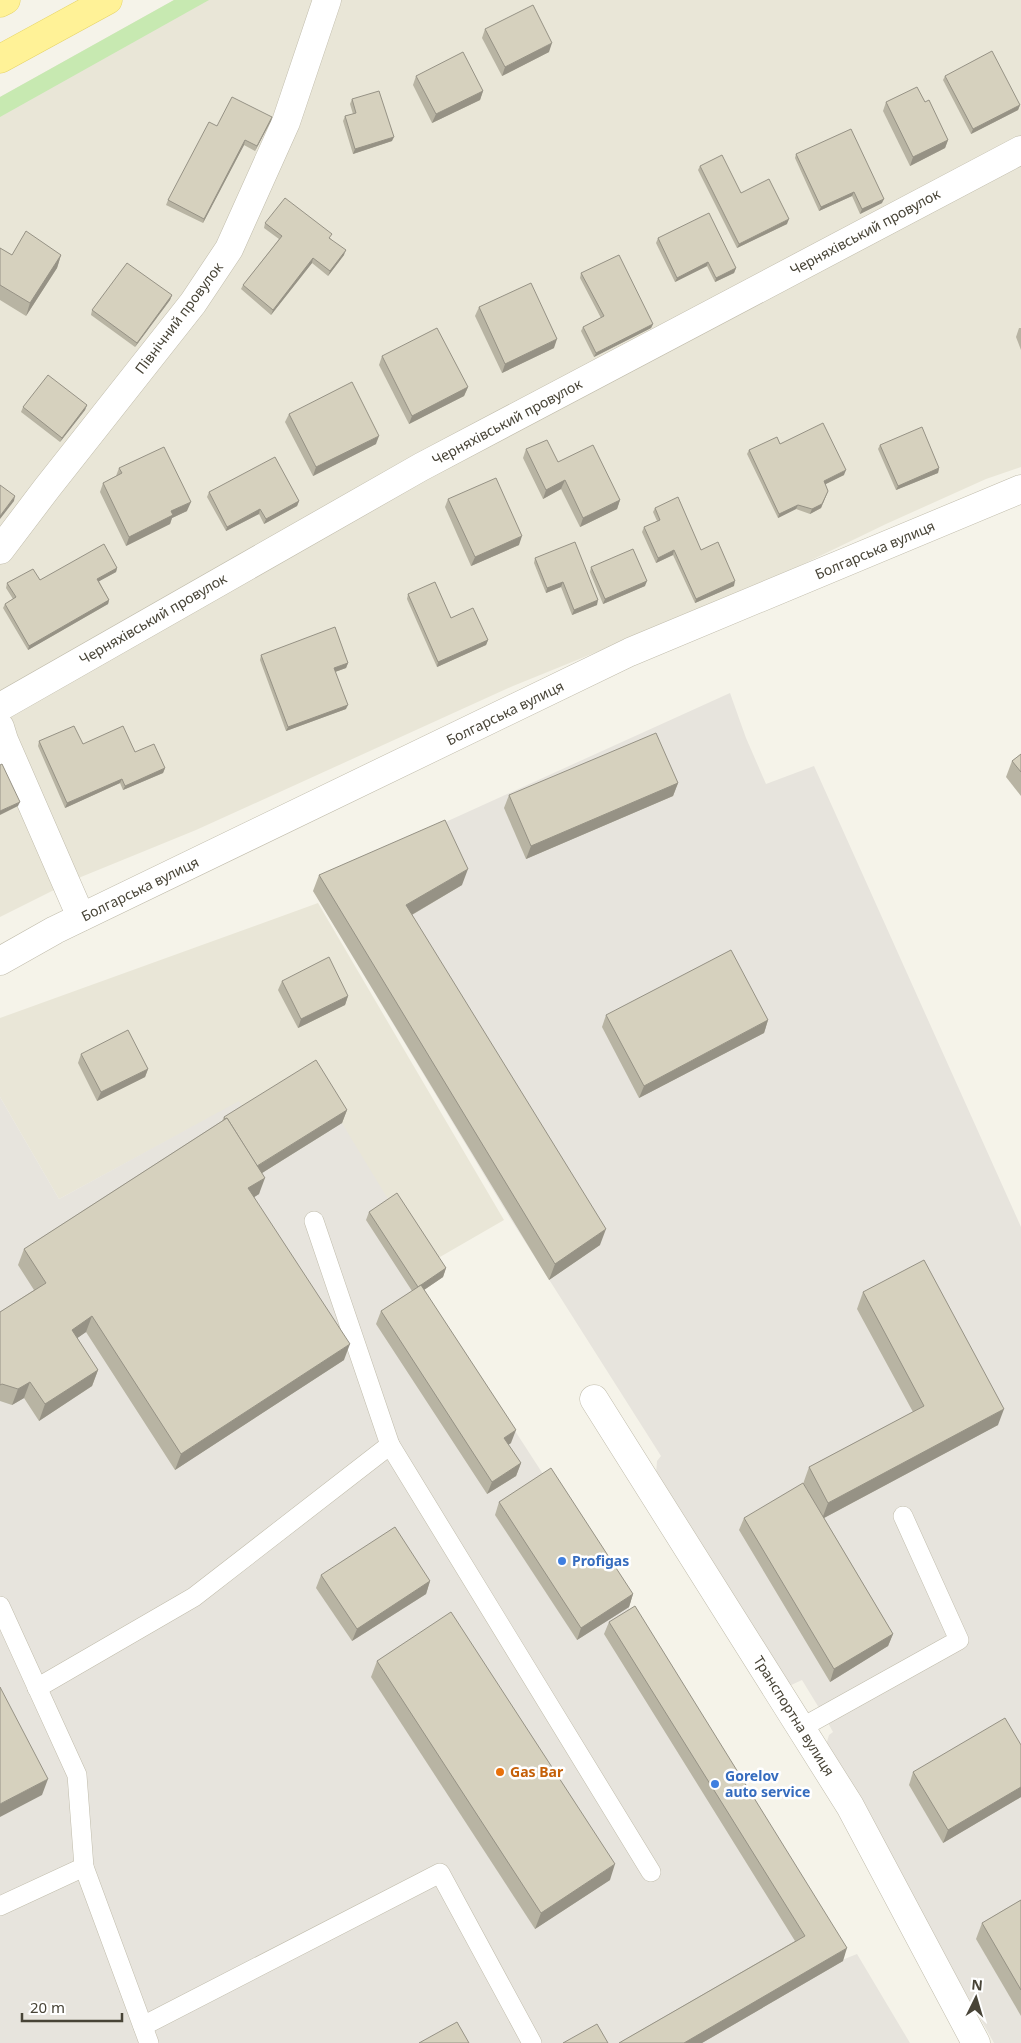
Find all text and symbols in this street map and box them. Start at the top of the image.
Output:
street label: Черняхівський провулок [786,184,944,279]
street label: Північний провулок [130,257,227,377]
street label: Черняхівський провулок [428,374,586,469]
street label: Болгарська вулиця [812,516,938,583]
street label: Черняхівський провулок [75,568,230,669]
street label: Болгарська вулиця [443,676,567,749]
street label: Болгарська вулиця [78,852,202,925]
place label: Profigas [572,1551,629,1570]
marker: Profigas [556,1555,568,1567]
street label: Транспортна вулиця [750,1652,839,1780]
place label: Gas Bar [510,1762,564,1781]
marker: Gas Bar [494,1766,506,1778]
place label: Gorelov auto service [725,1766,810,1801]
marker: Gorelov auto service [709,1778,721,1790]
north arrow [951,1973,1001,2023]
text: N [971,1975,984,1995]
scale bar [22,1990,122,2022]
text: 20 m [30,1997,65,2017]

